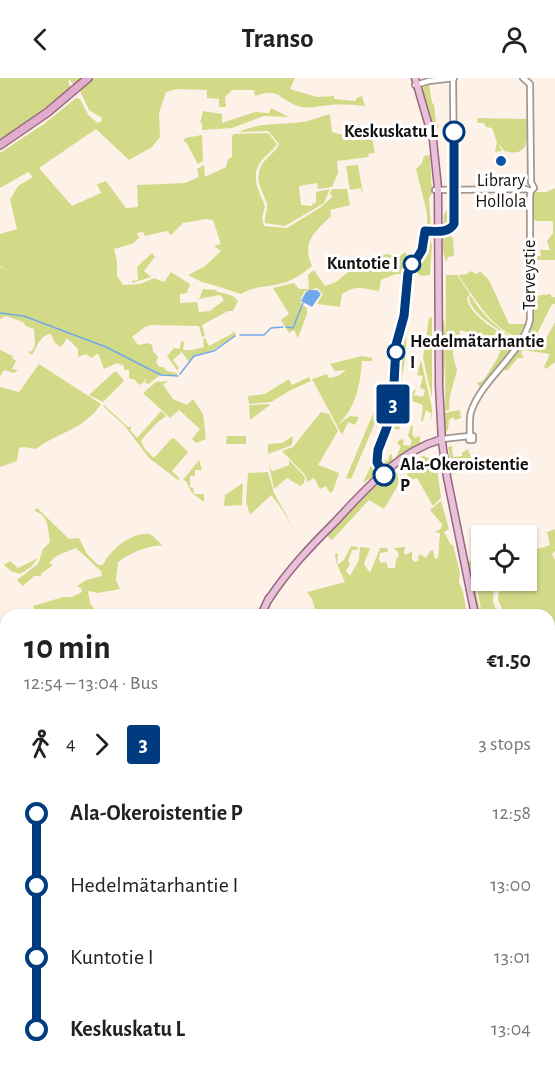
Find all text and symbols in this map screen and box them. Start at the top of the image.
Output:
icon: back [24,23,57,56]
icon: person [498,23,531,56]
text: Transo [242,25,313,52]
marker: Keskuskatu L [443,121,465,143]
place label: Keskuskatu L [344,123,438,141]
marker: Library Hollola [494,154,508,168]
place label: Library Hollola [475,172,527,211]
street label: Terveystie [521,240,539,310]
place label: Kuntotie I [327,255,398,273]
marker: Kuntotie I [403,255,421,273]
place label: Hedelmätarhantie I [410,333,544,372]
marker: Hedelmätarhantie I [387,343,405,361]
line badge: 3 [374,384,412,424]
text: 3 [388,394,398,415]
place label: Ala-Okeroistentie P [400,456,529,495]
marker: Ala-Okeroistentie P [373,464,395,486]
map controls [471,525,537,591]
button: locate [471,525,537,591]
text: 10 min [24,632,111,665]
text: €1.50 [487,649,531,671]
text: 12:54 – 13:04 · Bus [24,673,158,693]
icon: walk [24,728,57,761]
icon: forward [85,728,118,761]
text: 4 [66,734,76,754]
text: 3 [139,734,148,755]
text: 3 stops [479,734,531,754]
text: Ala-Okeroistentie P [70,802,243,824]
text: 12:58 [493,803,531,823]
text: Hedelmätarhantie I [70,874,238,896]
text: 13:00 [490,875,531,895]
text: Kuntotie I [70,946,154,968]
text: 13:01 [494,947,531,967]
text: Keskuskatu L [70,1018,185,1040]
text: 13:04 [491,1019,531,1039]

